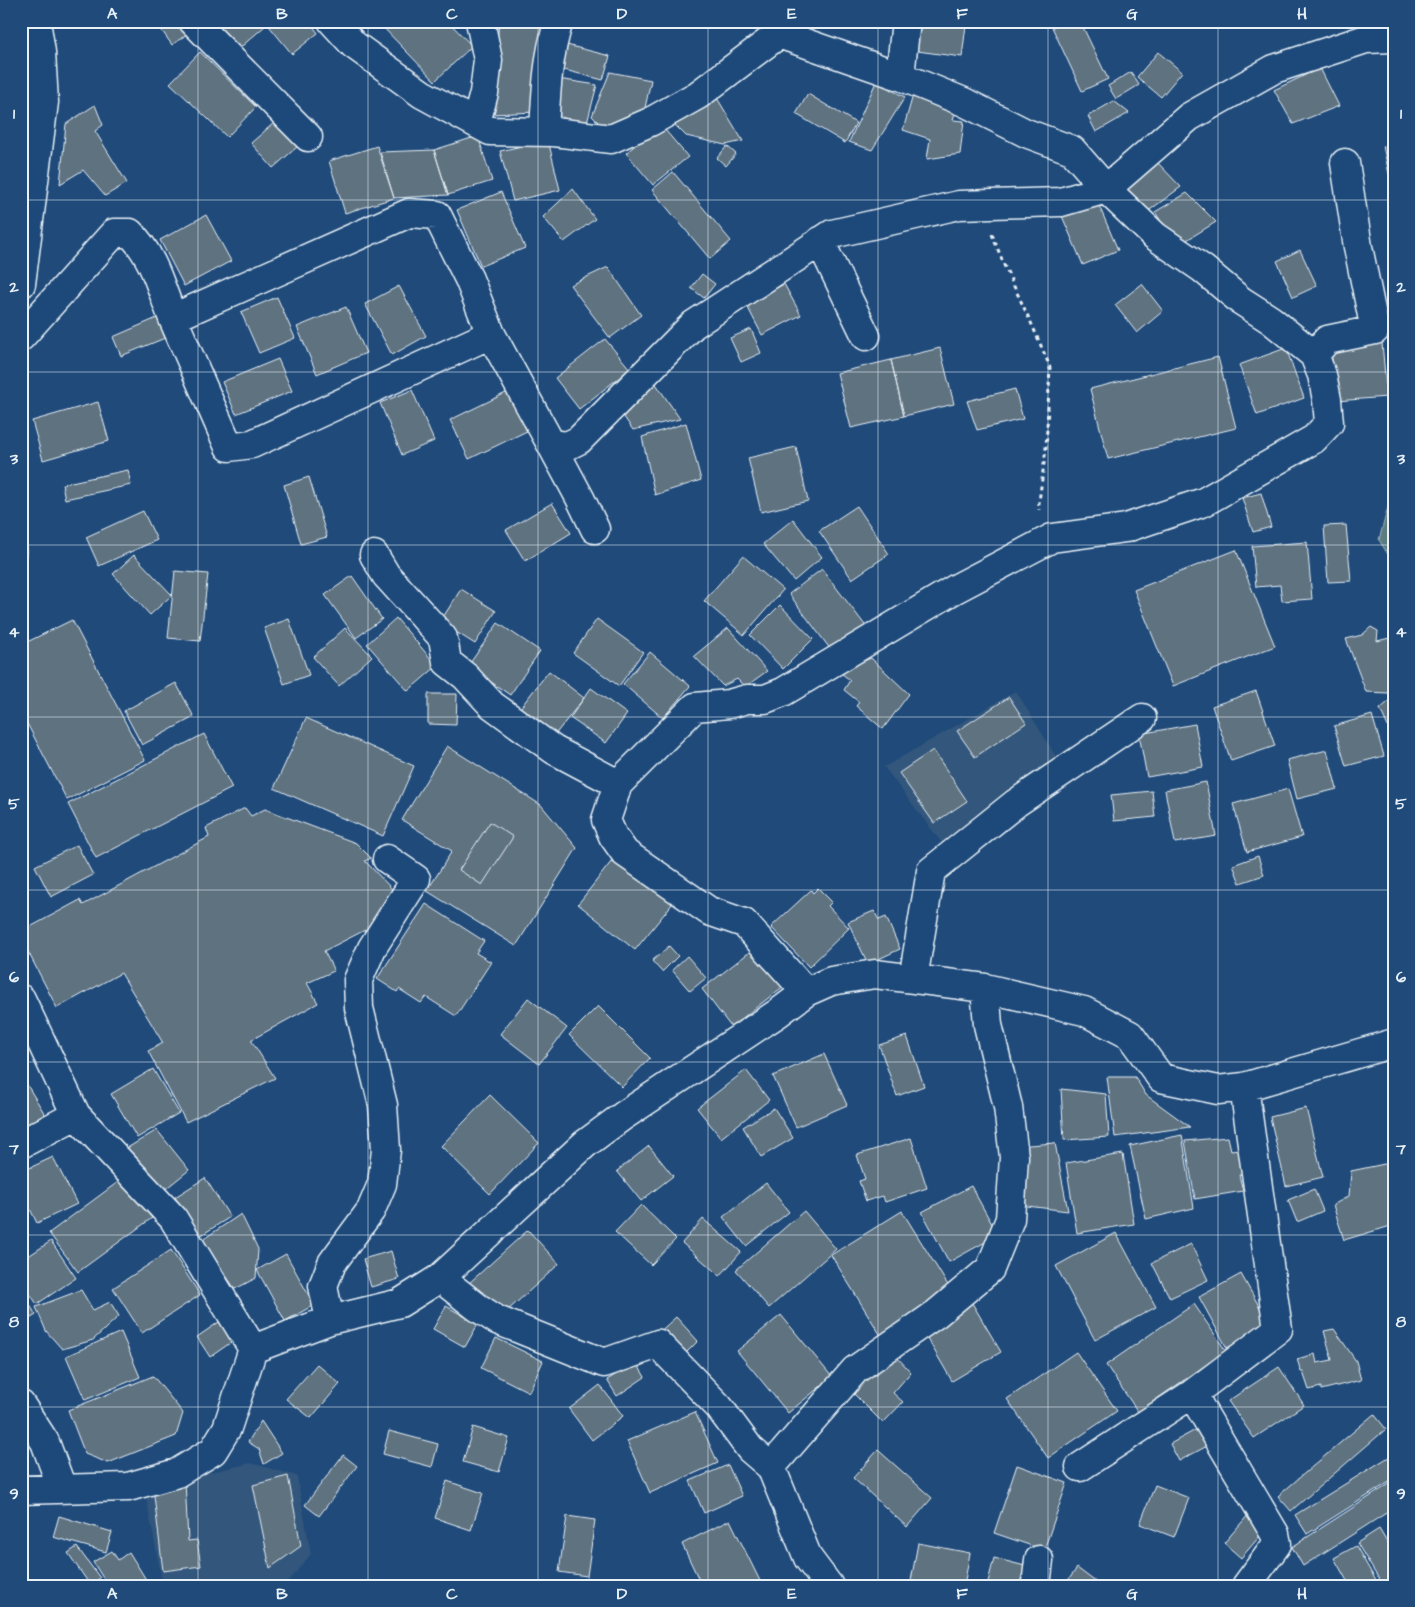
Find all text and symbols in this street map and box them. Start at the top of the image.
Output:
text: A [107,3,118,25]
text: B [276,3,288,25]
text: C [446,3,458,25]
text: D [617,3,628,25]
text: E [787,3,797,25]
text: F [956,3,968,25]
text: G [1126,3,1138,25]
text: H [1297,3,1307,25]
text: 1 [13,103,16,125]
text: 1 [1400,103,1403,125]
text: 2 [8,276,19,298]
text: 2 [1395,276,1406,298]
text: 3 [9,448,19,470]
text: 3 [1396,448,1406,470]
text: 4 [9,621,20,643]
text: 4 [1396,621,1407,643]
text: 5 [8,793,20,815]
text: 5 [1395,793,1407,815]
text: 6 [9,966,19,988]
text: 6 [1396,966,1406,988]
text: 7 [8,1138,19,1160]
text: 7 [1395,1138,1406,1160]
text: 8 [9,1311,20,1333]
text: 8 [1396,1311,1407,1333]
text: 9 [9,1483,19,1505]
text: 9 [1396,1483,1406,1505]
text: A [107,1583,118,1605]
text: B [276,1583,288,1605]
text: C [446,1583,458,1605]
text: D [617,1583,628,1605]
text: E [787,1583,797,1605]
text: F [956,1583,968,1605]
text: G [1126,1583,1138,1605]
text: H [1297,1583,1307,1605]

